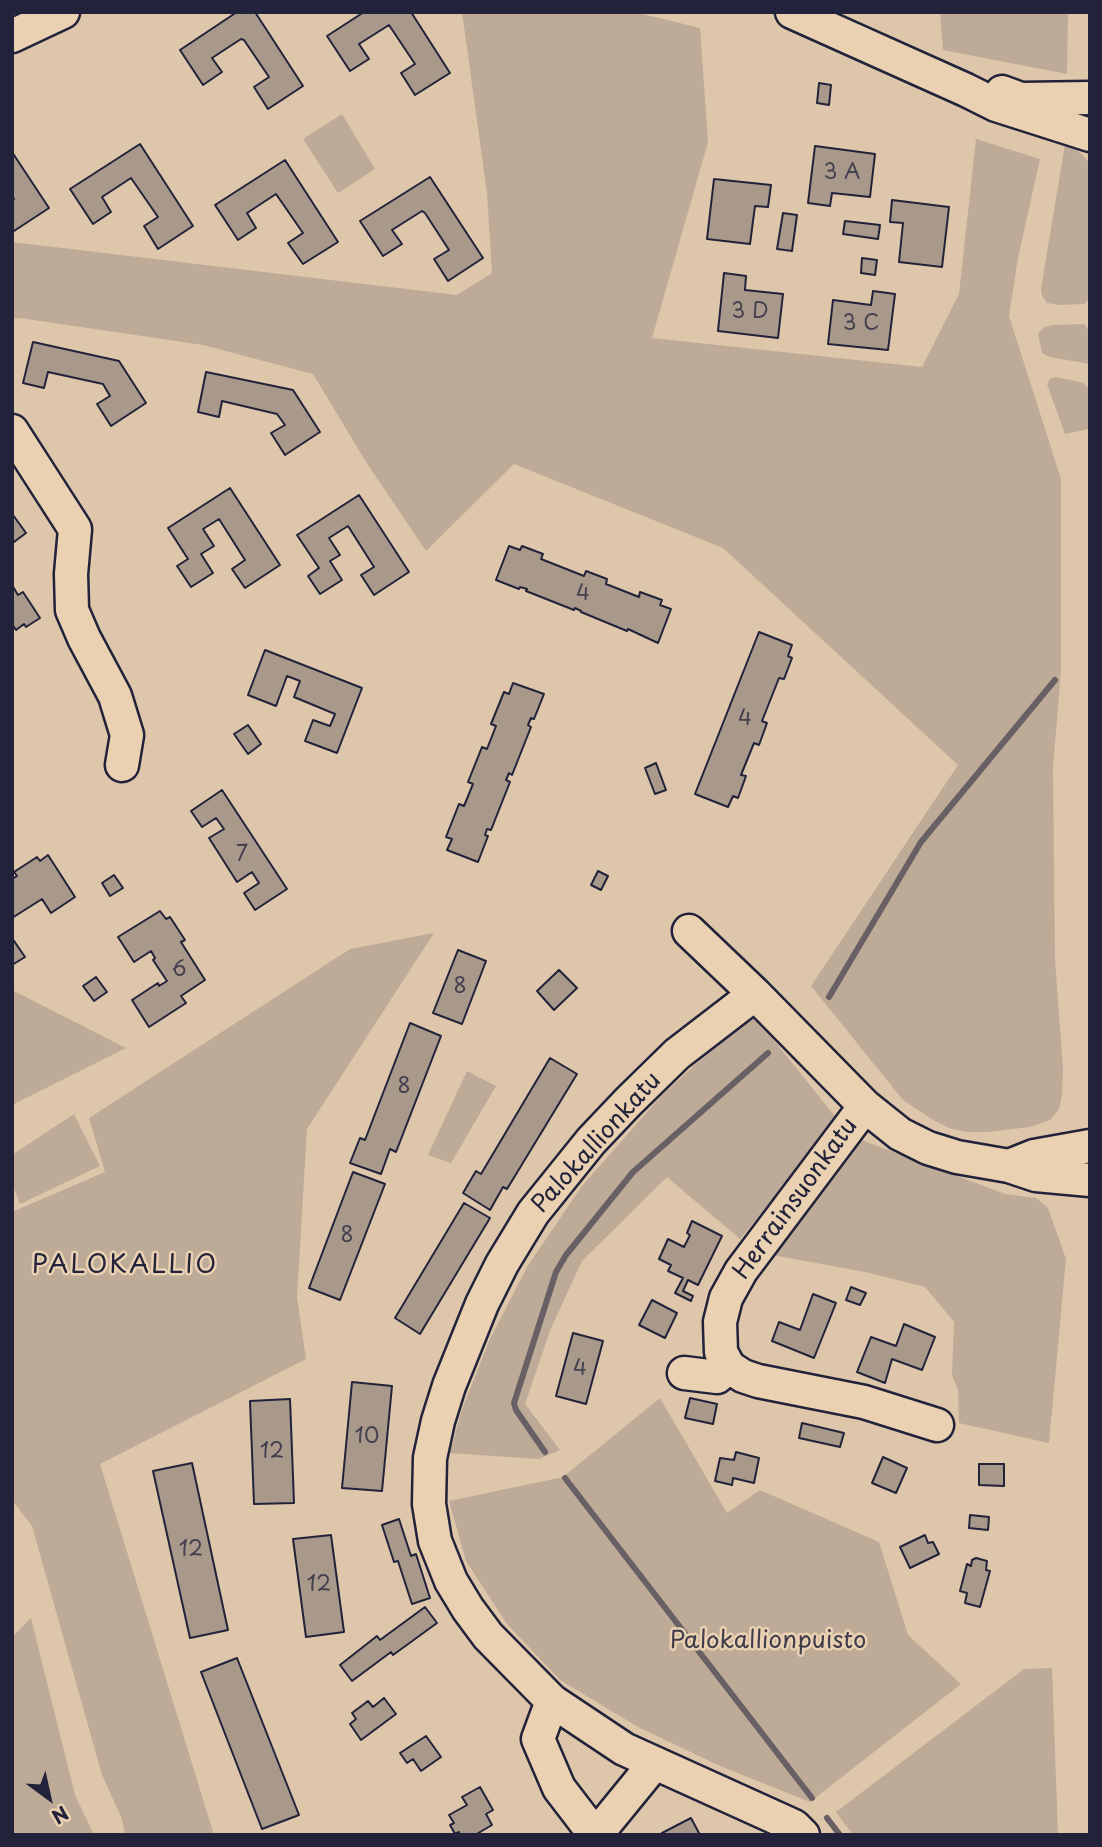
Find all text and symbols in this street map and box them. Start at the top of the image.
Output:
house number: 3 A [824,160,860,186]
house number: 3 D [731,299,769,325]
house number: 3 C [843,311,879,337]
house number: 4 [576,581,590,607]
house number: 4 [738,706,752,732]
house number: 7 [236,842,248,868]
house number: 6 [172,957,186,983]
house number: 8 [453,974,467,1000]
street label: Palokallionkatu [526,1067,668,1219]
house number: 8 [397,1074,411,1100]
street label: Herrainsuonkatu [728,1113,864,1285]
house number: 8 [340,1223,354,1249]
district label: PALOKALLIO [33,1250,217,1282]
house number: 4 [573,1356,587,1382]
house number: 10 [355,1424,379,1450]
house number: 12 [260,1439,284,1465]
house number: 12 [179,1537,203,1563]
house number: 12 [307,1572,331,1598]
park label: Palokallionpuisto [670,1627,866,1655]
north arrow [14,1763,84,1833]
text: N [46,1800,74,1831]

